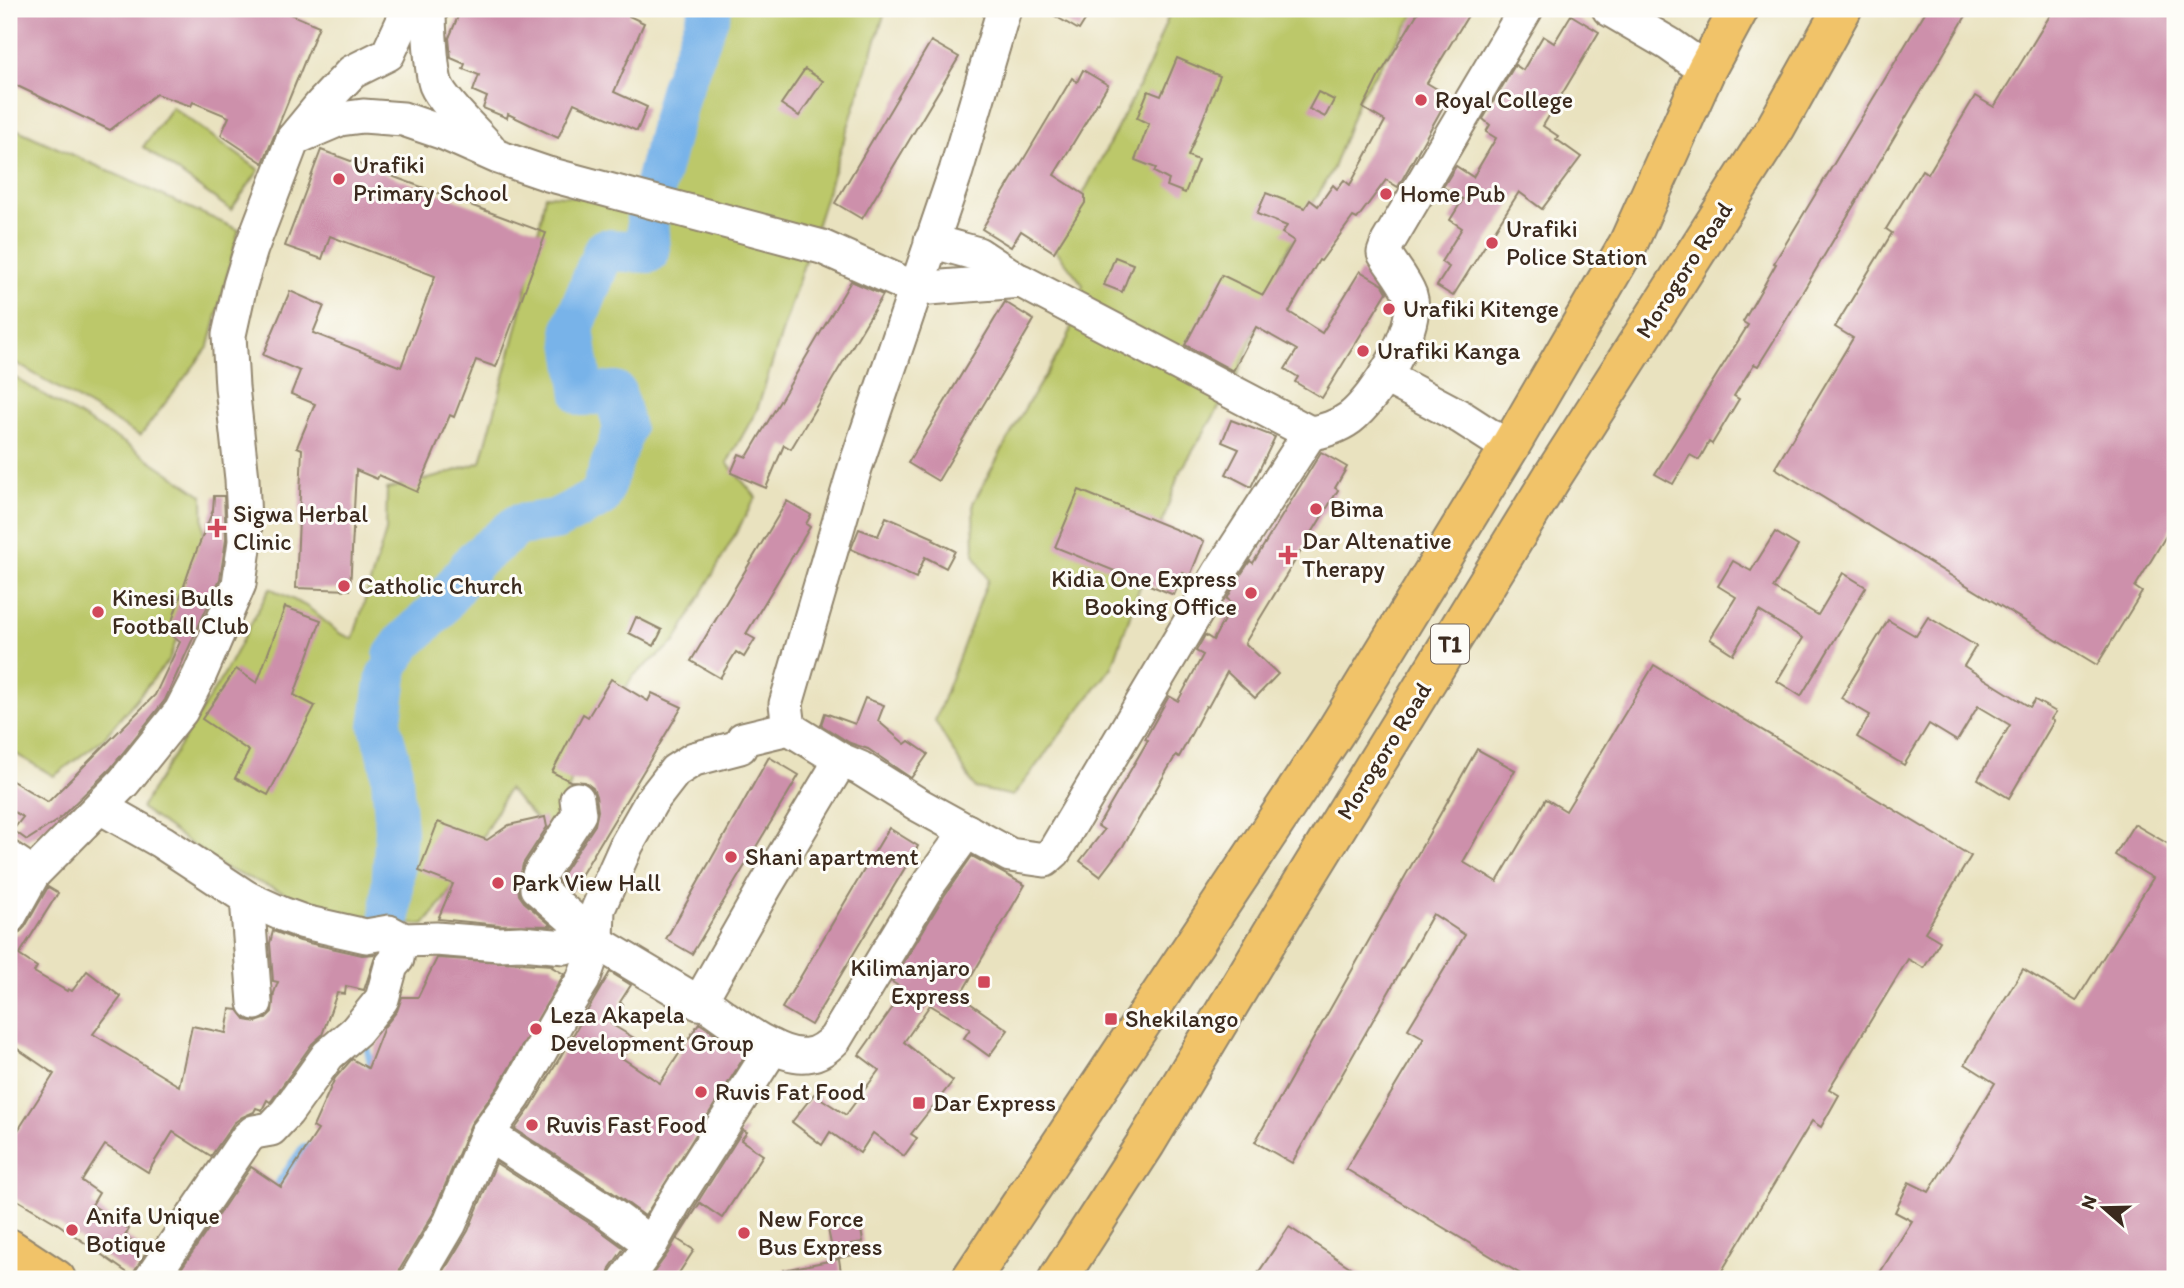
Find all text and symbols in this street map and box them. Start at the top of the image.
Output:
place label: Royal College [1435,85,1573,114]
marker: Royal College [1413,92,1429,108]
place label: Urafiki Primary School [353,150,508,207]
marker: Urafiki Primary School [331,171,347,187]
place label: Home Pub [1400,179,1505,208]
marker: Home Pub [1378,186,1394,202]
street label: Morogoro Road [1629,196,1738,343]
place label: Urafiki Police Station [1506,214,1647,271]
marker: Urafiki Police Station [1484,235,1500,251]
place label: Urafiki Kitenge [1403,294,1559,323]
marker: Urafiki Kitenge [1381,301,1397,317]
place label: Urafiki Kanga [1377,336,1521,365]
marker: Urafiki Kanga [1355,343,1371,359]
place label: Bima [1330,494,1384,523]
place label: Sigwa Herbal Clinic [233,499,368,556]
marker: Bima [1308,501,1324,517]
marker: Sigwa Herbal Clinic [207,518,227,538]
place label: Dar Altenative Therapy [1302,526,1452,583]
marker: Dar Altenative Therapy [1280,547,1296,563]
place label: Kidia One Express Booking Office [1051,564,1237,621]
place label: Catholic Church [358,571,523,600]
marker: Catholic Church [336,578,352,594]
place label: Kinesi Bulls Football Club [112,583,249,640]
marker: Kidia One Express Booking Office [1243,585,1259,601]
marker: Kinesi Bulls Football Club [90,604,106,620]
road number: T1 [1431,624,1469,664]
street label: Morogoro Road [1330,677,1437,825]
place label: Shani apartment [745,842,919,871]
marker: Shani apartment [723,849,739,865]
place label: Park View Hall [512,868,661,897]
marker: Park View Hall [490,875,506,891]
place label: Kilimanjaro Express [851,953,970,1010]
marker: Kilimanjaro Express [976,974,992,990]
place label: Leza Akapela Development Group [550,1000,754,1057]
place label: Shekilango [1125,1004,1239,1033]
marker: Shekilango [1103,1011,1119,1027]
marker: Leza Akapela Development Group [528,1021,544,1037]
place label: Ruvis Fat Food [715,1077,865,1106]
marker: Ruvis Fat Food [693,1084,709,1100]
place label: Dar Express [933,1088,1056,1117]
marker: Dar Express [911,1095,927,1111]
place label: Ruvis Fast Food [546,1110,707,1139]
marker: Ruvis Fast Food [524,1117,540,1133]
north arrow [2068,1172,2138,1242]
text: N [2075,1192,2101,1212]
place label: Anifa Unique Botique [86,1201,220,1258]
place label: New Force Bus Express [758,1204,883,1261]
marker: Anifa Unique Botique [64,1222,80,1238]
marker: New Force Bus Express [736,1225,752,1241]

